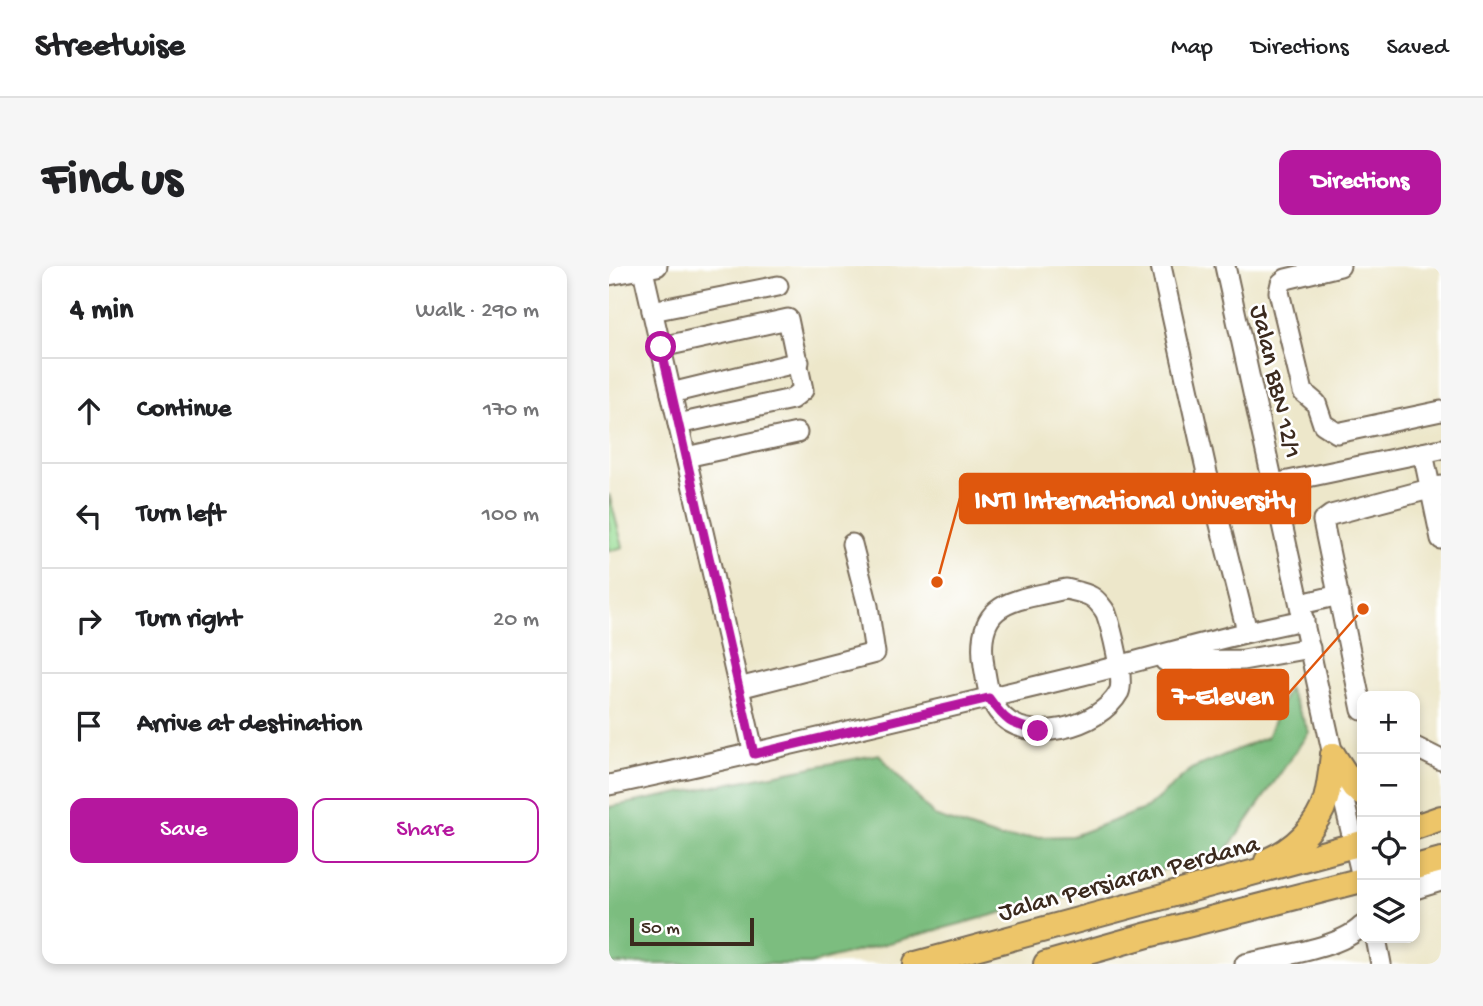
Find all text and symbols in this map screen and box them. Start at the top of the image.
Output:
text: Streetwise [35,29,185,67]
text: Map [1171,34,1213,63]
text: Directions [1251,34,1349,63]
text: Saved [1387,34,1448,63]
button: Directions [1279,150,1441,215]
text: Find us [42,153,182,211]
text: 4 min [70,294,133,329]
text: Walk · 290 m [416,298,539,325]
street label: Jalan BBN 12/1 [1241,302,1306,462]
route start [645,331,676,362]
icon: ahead [70,392,108,430]
text: Continue [137,395,231,426]
text: 170 m [483,397,539,424]
callout: INTI International University [960,474,1310,523]
text: INTI International University [974,486,1296,519]
icon: left [70,497,108,535]
text: Turn left [137,500,225,531]
text: 100 m [482,502,539,529]
icon: right [70,602,108,640]
text: Turn right [137,605,241,636]
text: 20 m [493,607,539,634]
callout: 7-Eleven [1158,670,1288,719]
text: 7-Eleven [1170,682,1274,715]
map controls [1357,691,1420,943]
button: + [1357,691,1420,754]
icon: arrive [70,707,108,745]
text: Arrive at destination [137,710,362,741]
route end [1022,715,1053,746]
button: − [1357,754,1420,817]
button: Save [70,798,298,863]
button: Share [312,798,539,863]
button: locate [1357,817,1420,880]
street label: Jalan Persiaran Perdana [995,830,1265,930]
button: layers [1357,880,1420,943]
scale bar [630,915,754,947]
text: 50 m [641,918,680,941]

